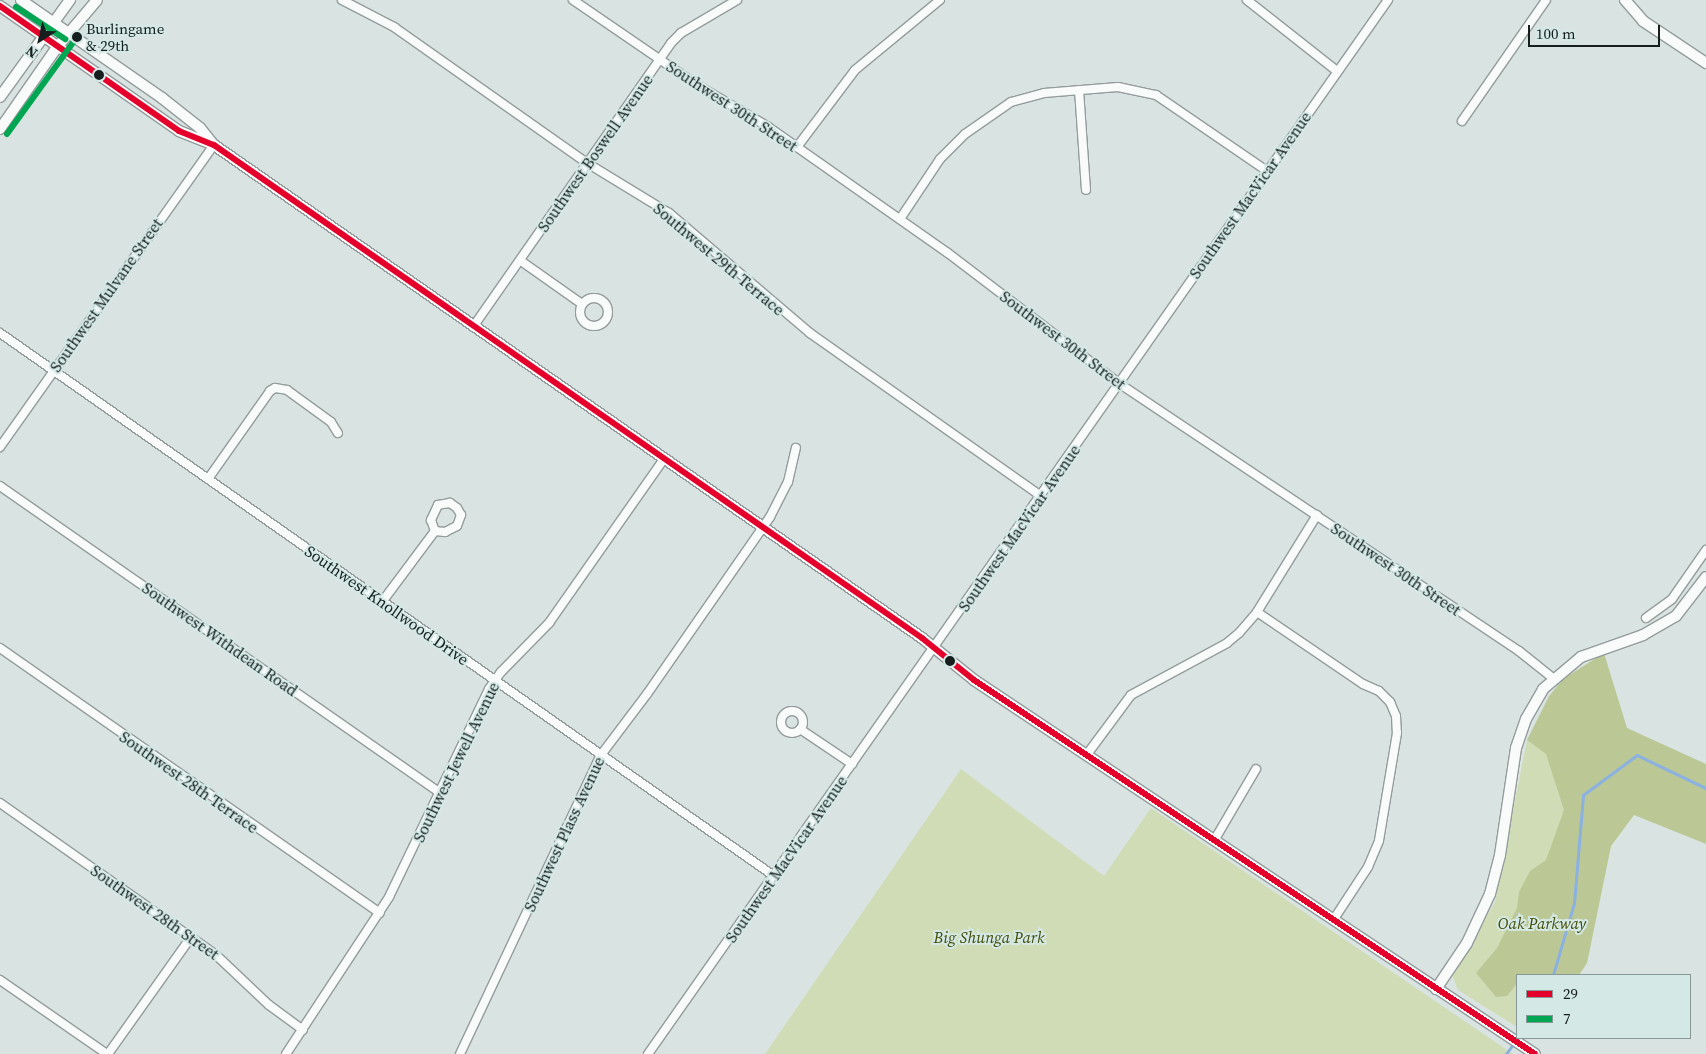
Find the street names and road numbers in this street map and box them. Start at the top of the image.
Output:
street label: Southwest 30th Street [663,56,801,156]
street label: Southwest Boswell Avenue [533,71,657,235]
street label: Southwest MacVicar Avenue [1185,108,1315,282]
street label: Southwest 29th Terrace [650,199,788,319]
street label: Southwest Mulvane Street [46,214,166,376]
street label: Southwest 30th Street [996,286,1130,394]
street label: Southwest MacVicar Avenue [954,441,1084,615]
street label: Southwest 30th Street [1327,518,1465,620]
street label: Southwest Knollwood Drive [301,541,473,669]
street label: Southwest Withdean Road [138,578,302,700]
street label: Southwest Jewell Avenue [409,679,503,845]
street label: Southwest 28th Terrace [116,727,262,837]
street label: Southwest Plass Avenue [520,753,608,915]
street label: Southwest MacVicar Avenue [721,772,851,946]
street label: Southwest 28th Street [87,860,223,964]

